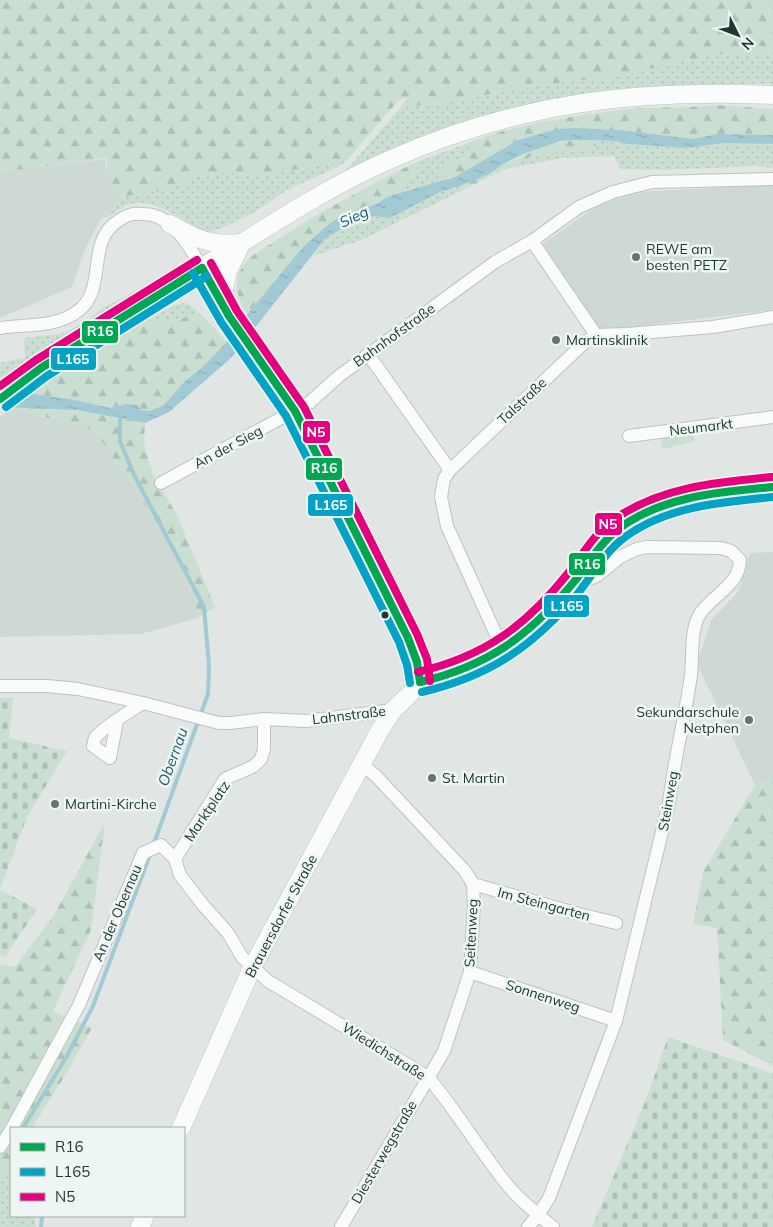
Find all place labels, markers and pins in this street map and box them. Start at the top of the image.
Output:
place label: REWE am besten PETZ [646,240,727,274]
marker: REWE am besten PETZ [630,251,642,263]
place label: Martinsklinik [566,331,649,349]
marker: Martinsklinik [550,334,562,346]
unlabelled marker [380,610,390,620]
place label: Sekundarschule Netphen [636,703,739,737]
marker: Sekundarschule Netphen [743,714,755,726]
place label: St. Martin [442,769,505,787]
marker: St. Martin [426,772,438,784]
place label: Martini-Kirche [65,795,157,813]
marker: Martini-Kirche [49,798,61,810]

